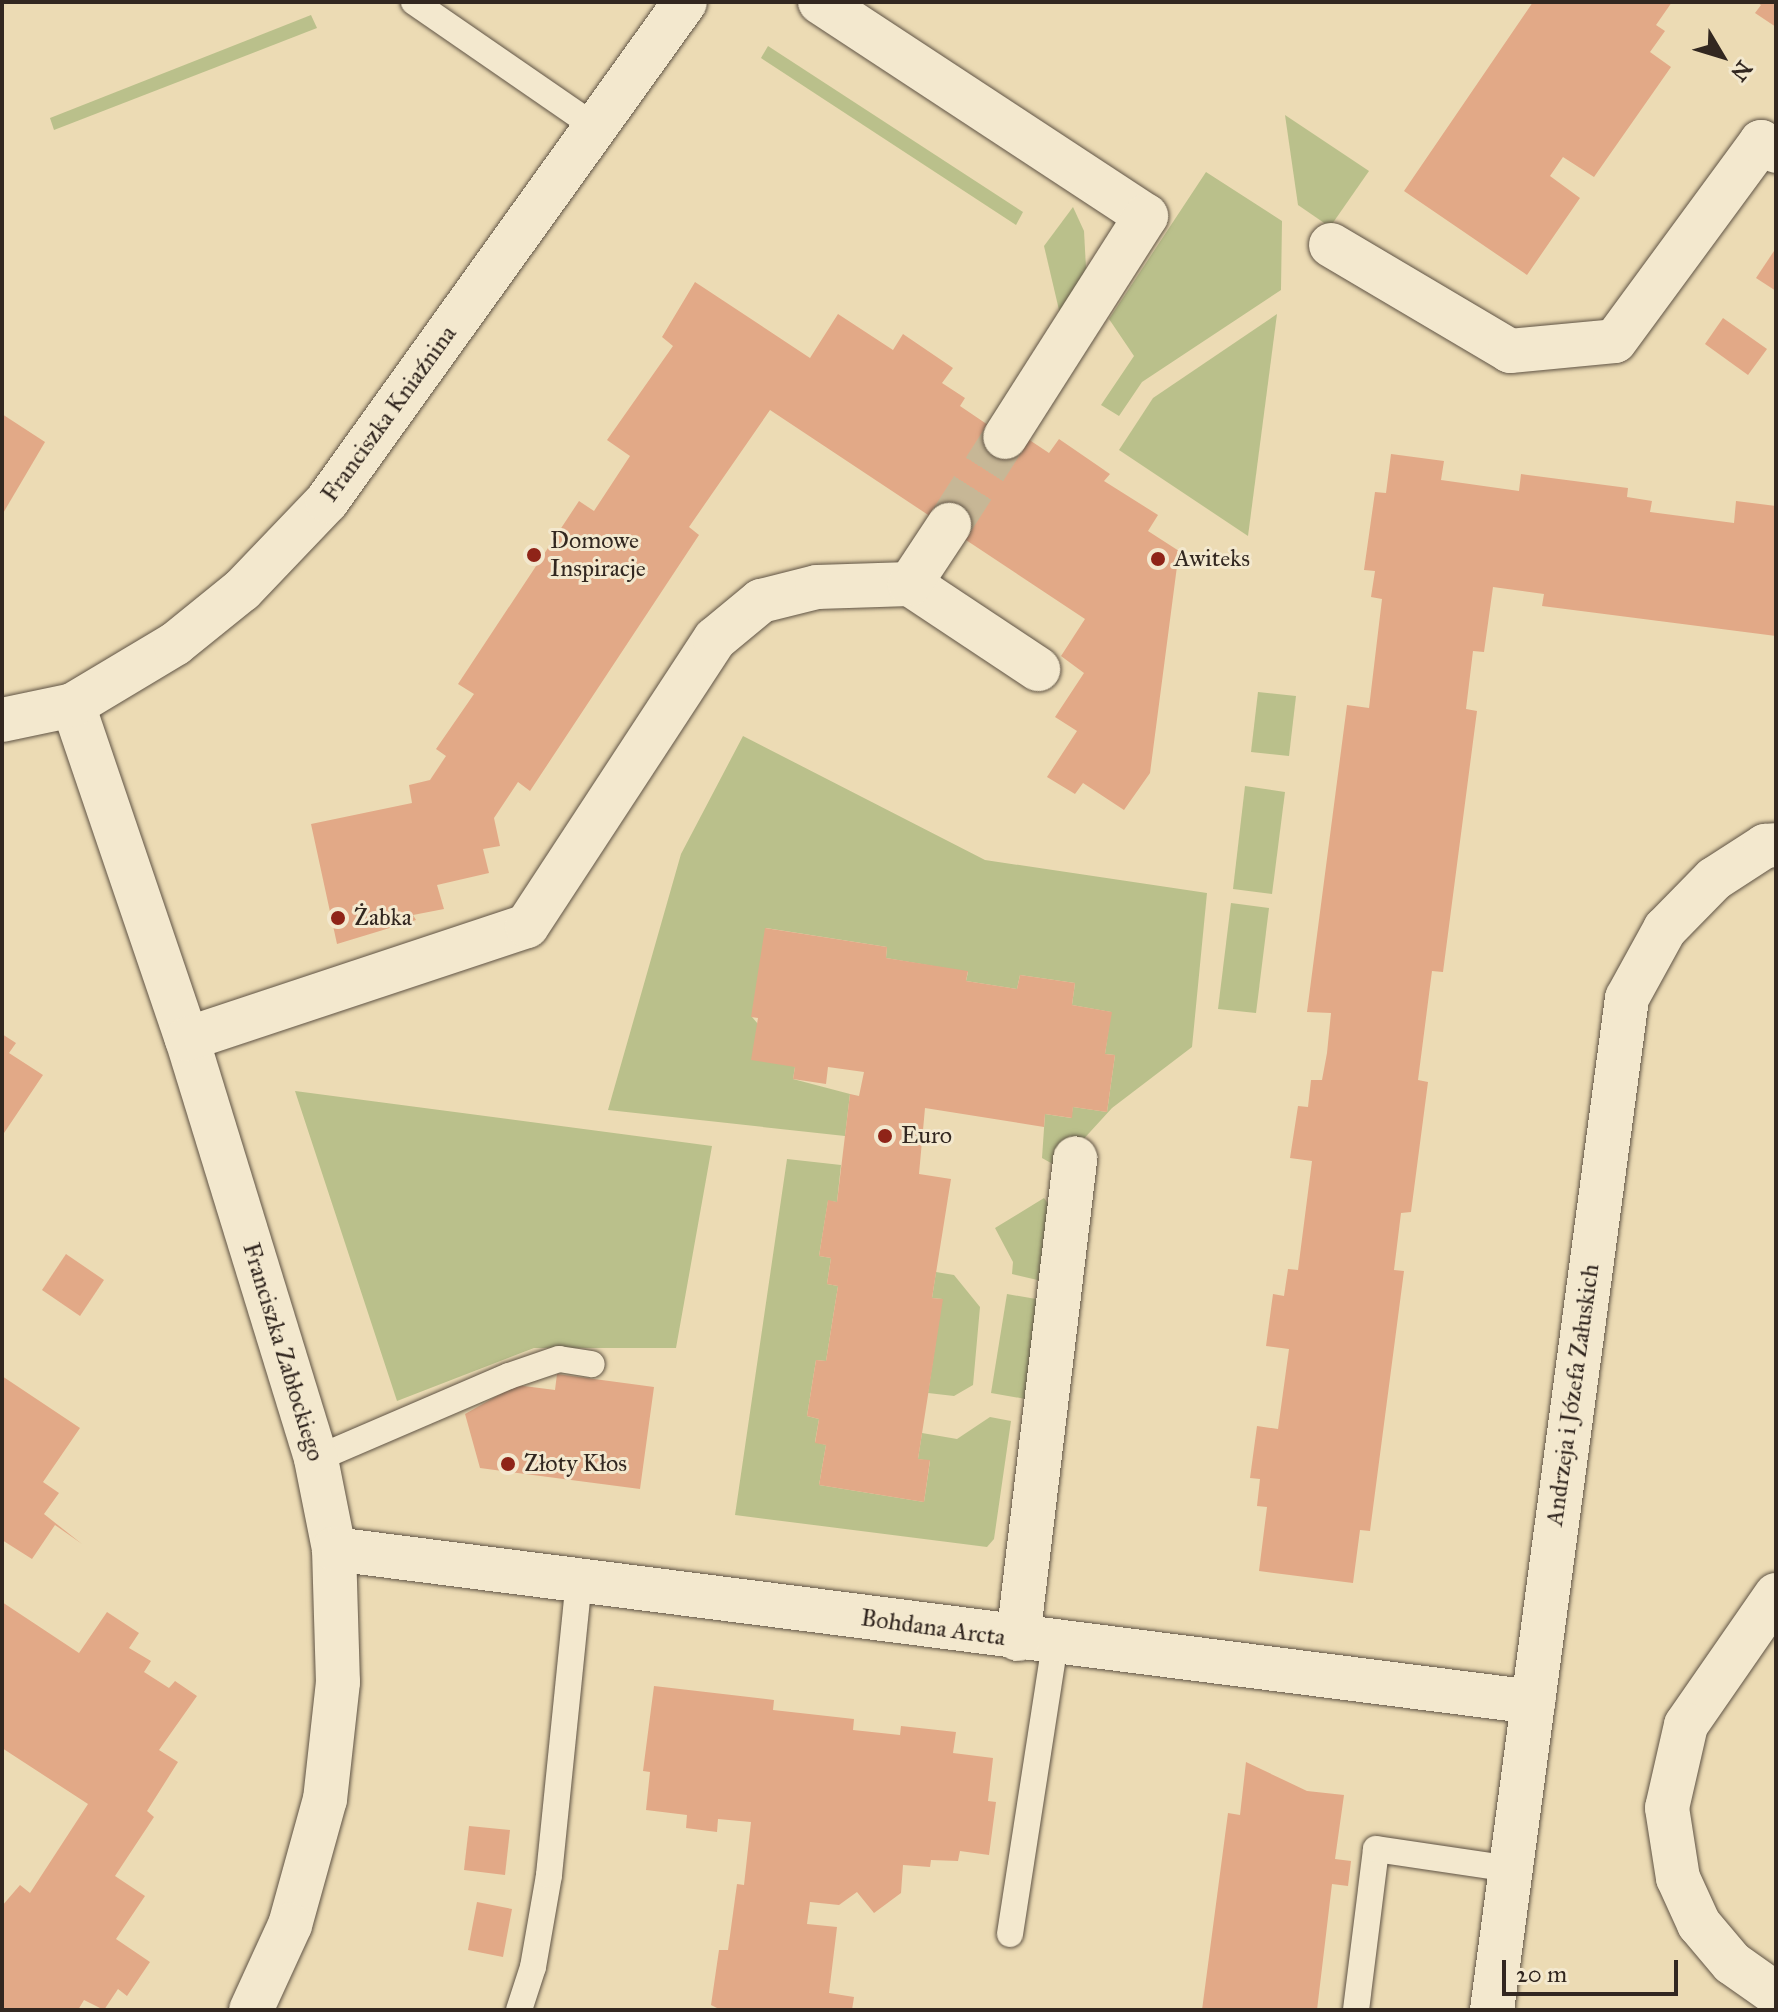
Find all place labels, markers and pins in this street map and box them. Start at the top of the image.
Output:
place label: Domowe Inspiracje [550,527,646,583]
place label: Awiteks [1174,545,1250,573]
marker: Domowe Inspiracje [525,546,543,564]
marker: Awiteks [1149,550,1167,568]
place label: Żabka [354,904,412,932]
marker: Żabka [329,909,347,927]
place label: Euro [901,1122,952,1150]
marker: Euro [876,1127,894,1145]
place label: Złoty Kłos [524,1450,627,1478]
marker: Złoty Kłos [499,1455,517,1473]

